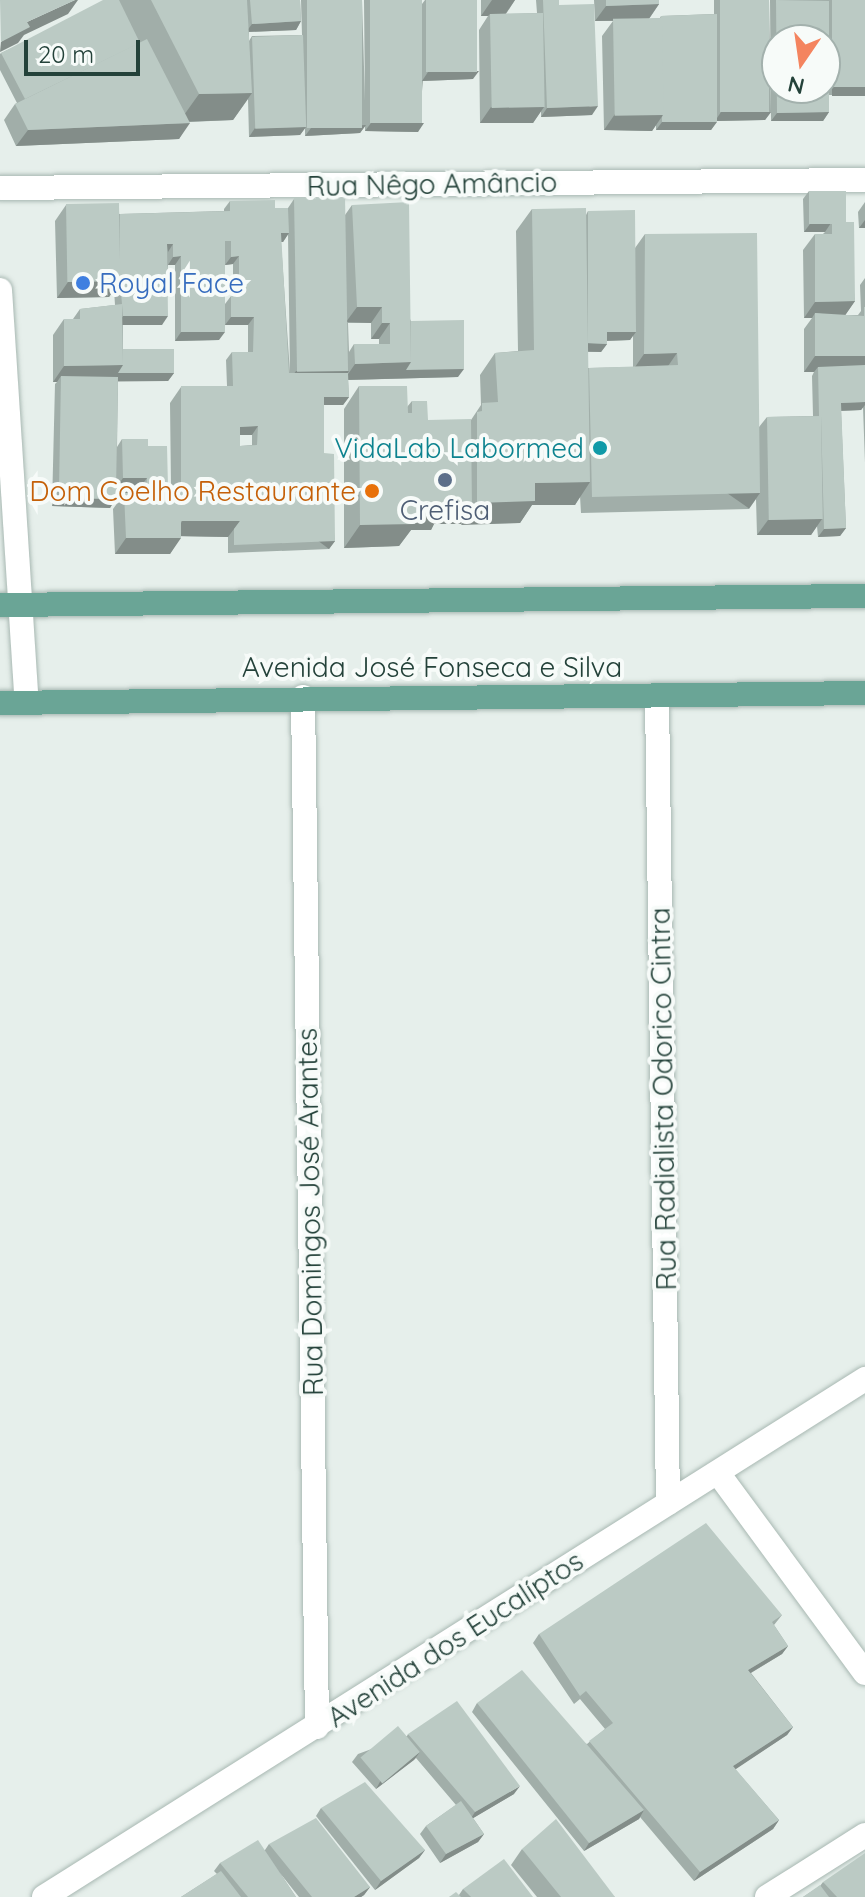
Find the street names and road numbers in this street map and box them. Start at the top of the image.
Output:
street label: Rua Nêgo Amâncio [306,165,558,203]
street label: Avenida José Fonseca e Silva [242,650,622,684]
street label: Rua Radialista Odorico Cintra [643,907,683,1291]
street label: Rua Domingos José Arantes [290,1028,330,1396]
street label: Avenida dos Eucalíptos [321,1544,589,1734]

